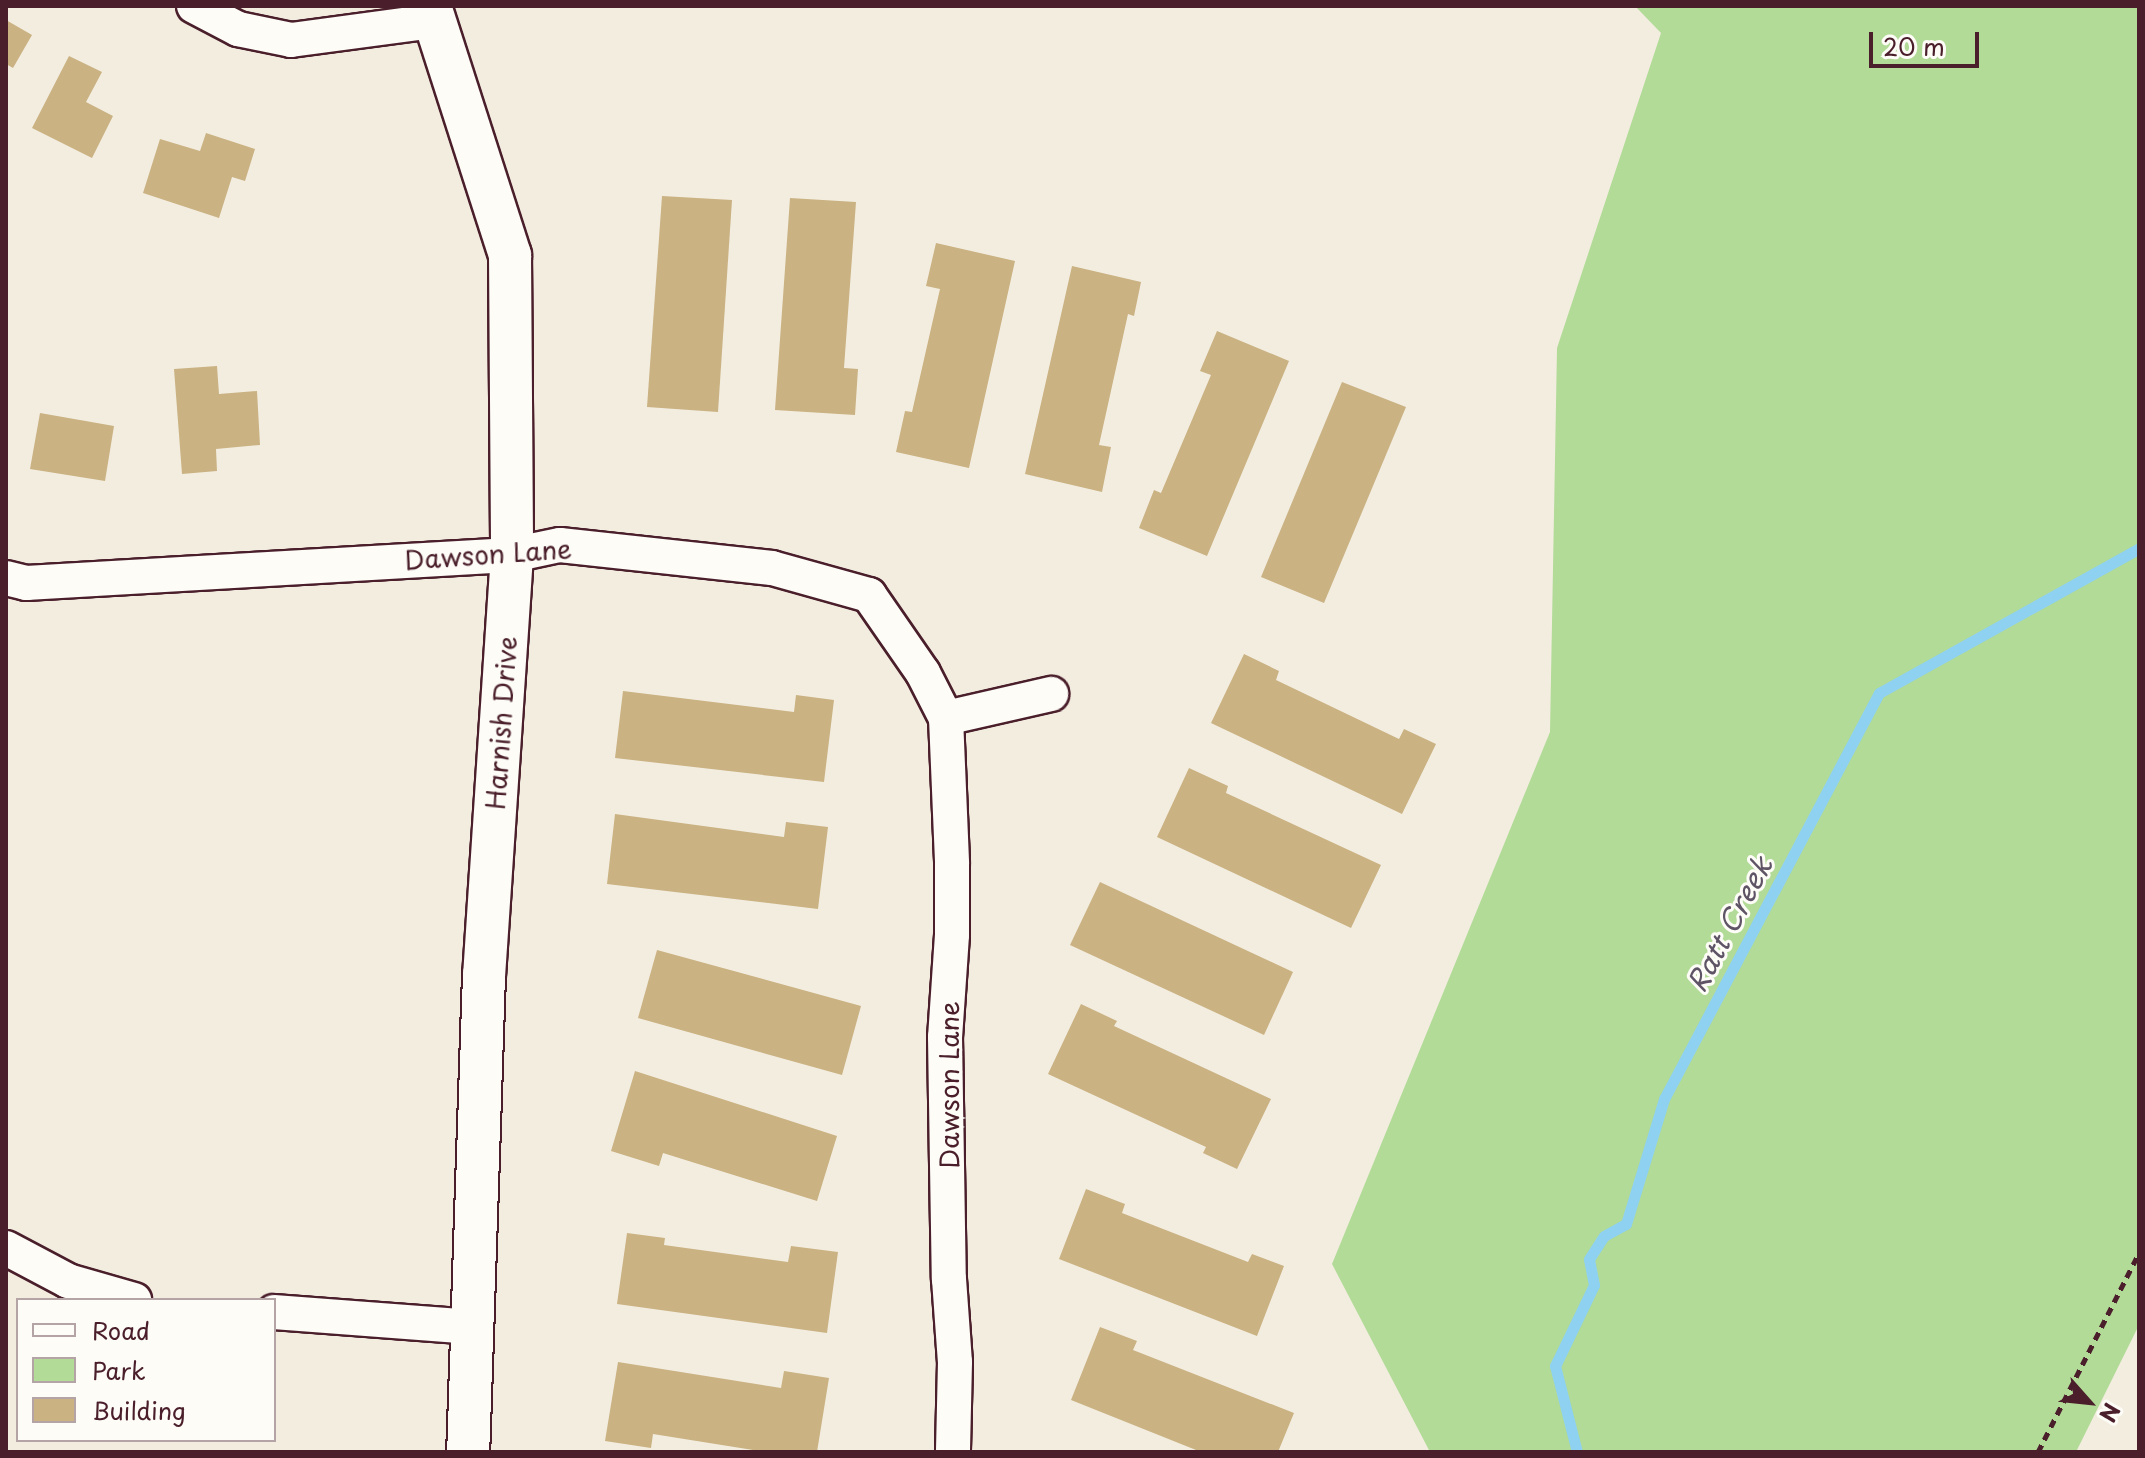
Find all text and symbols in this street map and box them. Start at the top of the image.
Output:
scale bar [1873,16,1983,66]
text: 20 m [1883,28,1945,64]
street label: Dawson Lane [403,533,573,575]
street label: Harnish Drive [479,635,523,811]
water label: Ratt Creek [1679,850,1779,998]
street label: Dawson Lane [933,1001,965,1169]
legend [16,1298,276,1442]
text: Road [92,1312,150,1348]
text: Park [92,1352,146,1388]
north arrow [2049,1362,2129,1442]
text: Building [92,1392,186,1428]
text: N [2092,1398,2129,1428]

